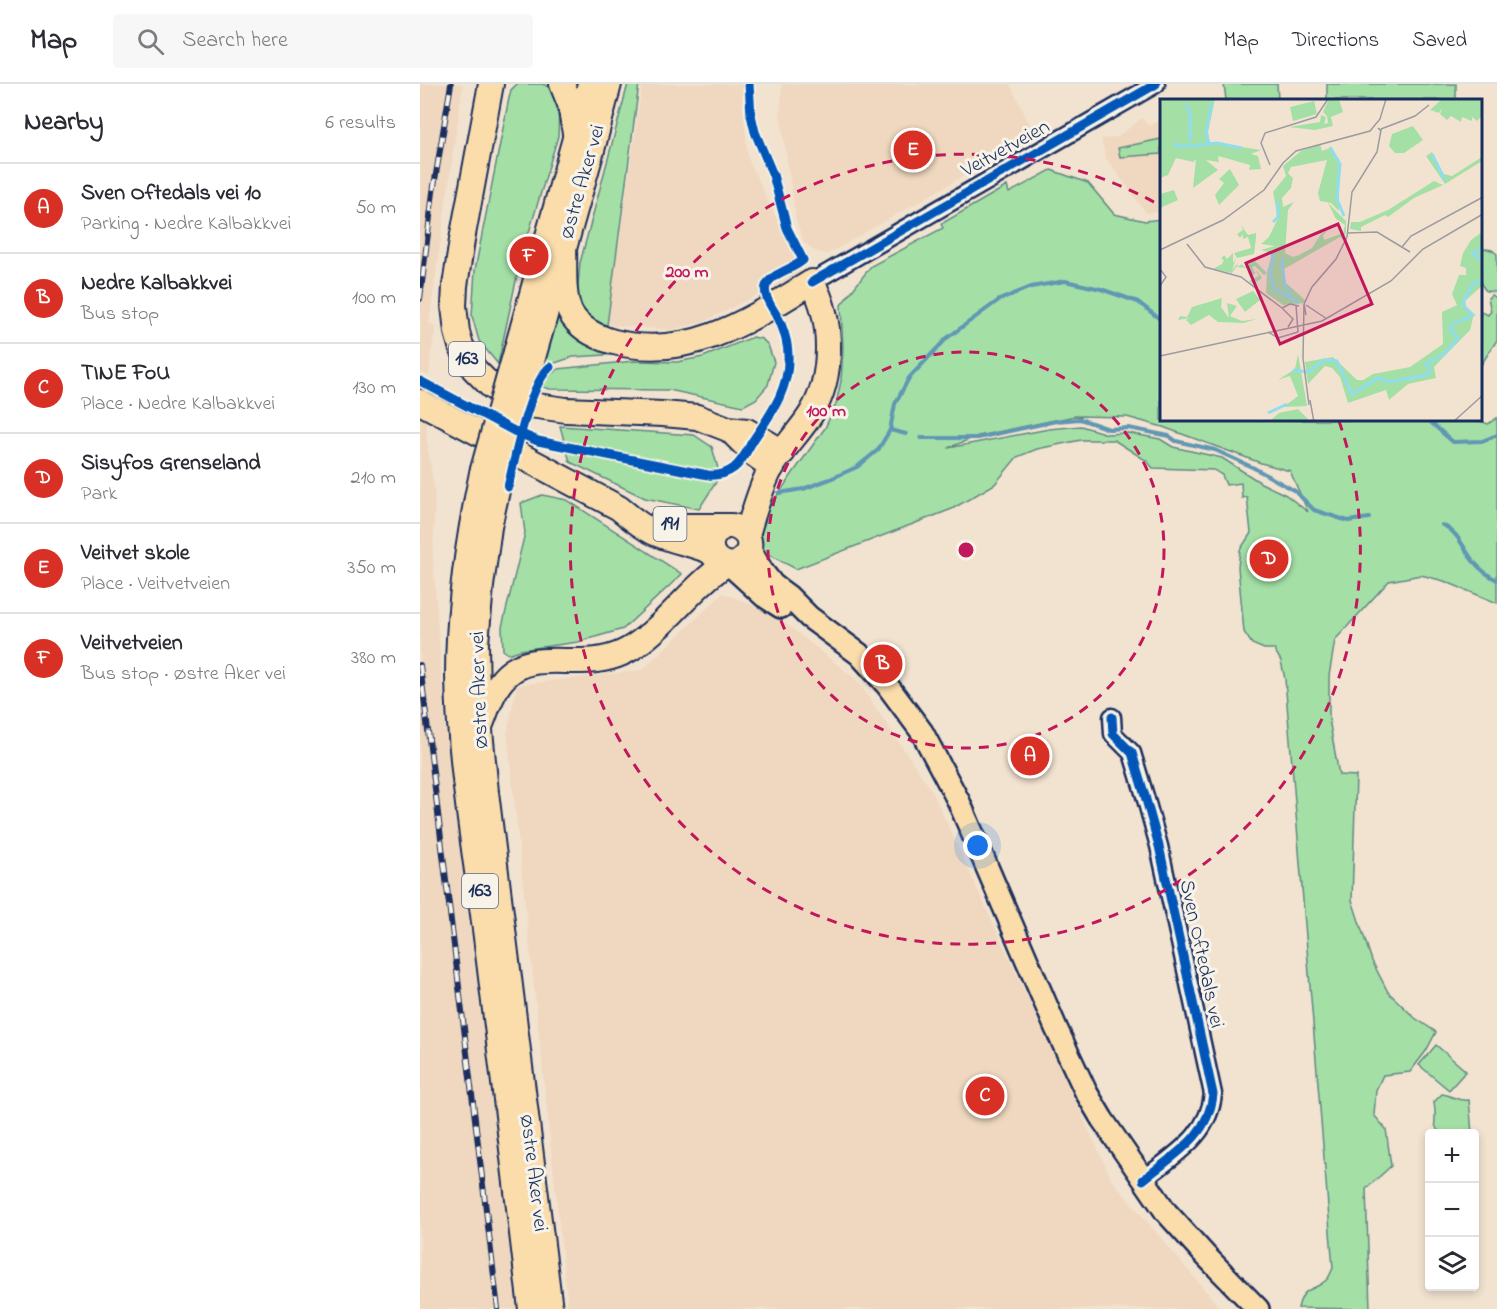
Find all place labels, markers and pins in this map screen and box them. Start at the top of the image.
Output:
pin: E [894,128,932,172]
pin: F [510,234,548,279]
pin: D [1250,536,1288,582]
centre of rings [956,540,976,560]
pin: B [864,642,902,686]
pin: A [1010,734,1050,778]
pin: C [966,1074,1004,1118]

